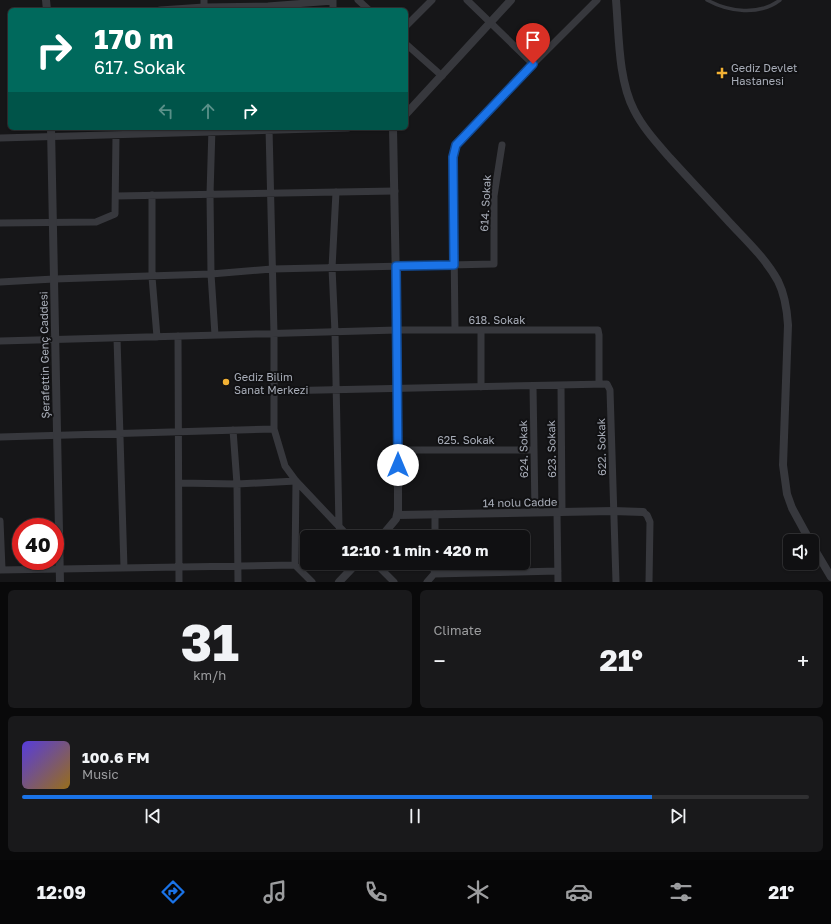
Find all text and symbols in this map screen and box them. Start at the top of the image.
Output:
text: 170 m [94,22,173,55]
pin [516,23,550,64]
icon: right [28,24,80,76]
icon: arrive [522,29,544,51]
text: 617. Sokak [94,56,186,78]
place label: Gediz Devlet Hastanesi [731,61,797,87]
marker: Gediz Devlet Hastanesi [716,67,728,79]
icon: left [155,100,177,122]
icon: ahead [197,100,219,122]
icon: right [239,100,261,122]
street label: 614. Sokak [477,174,493,232]
street label: Şerafettin Genç Caddesi [36,291,52,419]
street label: 618. Sokak [469,313,525,326]
place label: Gediz Bilim Sanat Merkezi [234,370,308,396]
marker: Gediz Bilim Sanat Merkezi [221,377,231,387]
street label: 622. Sokak [594,418,608,476]
street label: 624. Sokak [516,420,530,478]
street label: 623. Sokak [544,420,558,478]
street label: 625. Sokak [437,433,495,446]
position arrow [377,444,419,486]
street label: 14 nolu Cadde [483,495,557,509]
speed limit sign: 40 [12,518,64,570]
map controls [783,534,819,570]
button: sound [783,534,819,570]
text: 12:10 · 1 min · 420 m [342,541,488,559]
text: 31 [180,610,239,672]
text: Climate [434,622,481,638]
text: 21° [600,642,643,678]
text: − [434,647,446,674]
text: + [797,647,809,674]
text: km/h [193,667,226,683]
text: 100.6 FM [82,748,150,766]
text: Music [82,766,119,782]
icon: previous [142,805,164,827]
icon: pause [404,805,426,827]
icon: next [667,805,689,827]
icon: directions [159,878,187,906]
icon: music [261,878,289,906]
icon: phone [362,878,390,906]
icon: climate [464,878,492,906]
icon: car [565,878,593,906]
icon: filters [667,878,695,906]
text: 12:09 [37,881,86,903]
text: 21° [768,881,794,903]

